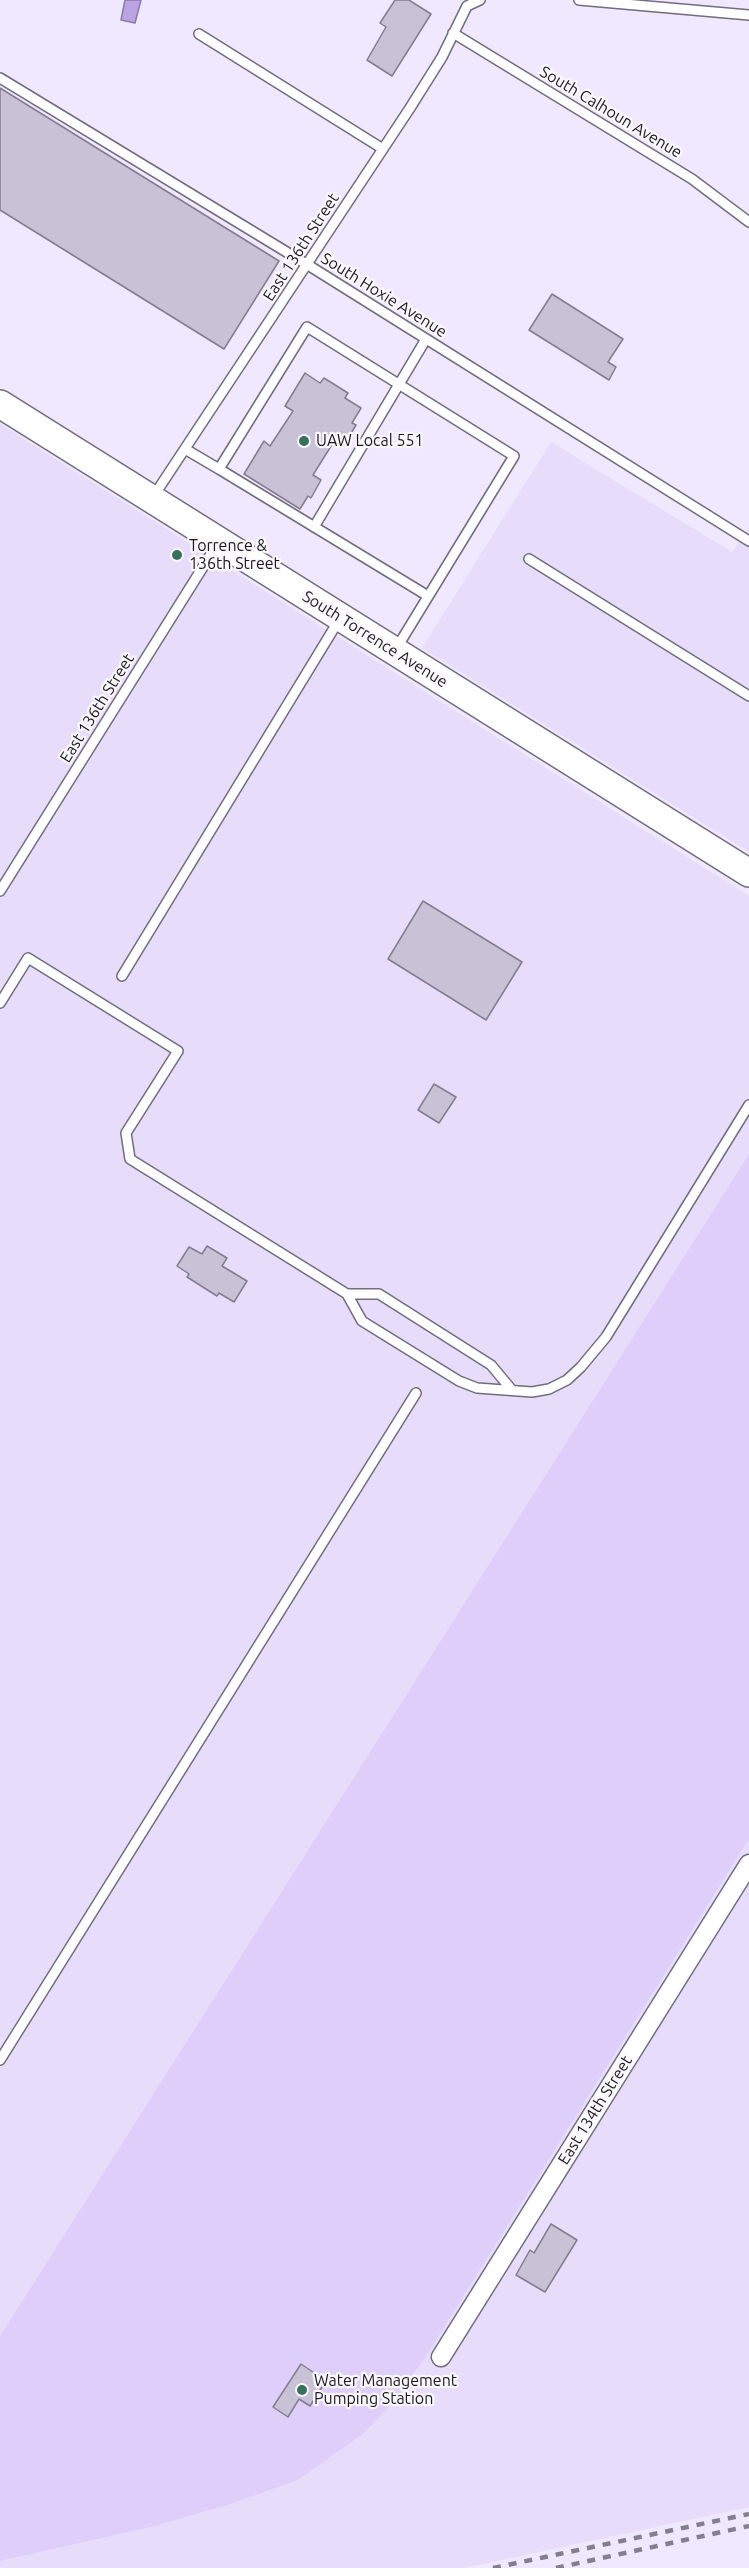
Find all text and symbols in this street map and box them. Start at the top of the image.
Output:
street label: South Calhoun Avenue [536,62,686,162]
street label: East 136th Street [259,189,343,305]
street label: South Hoxie Avenue [318,249,450,341]
place label: UAW Local 551 [316,431,424,451]
marker: UAW Local 551 [297,434,311,448]
place label: Torrence & 136th Street [189,536,280,574]
marker: Torrence & 136th Street [170,548,184,562]
street label: South Torrence Avenue [299,587,451,691]
street label: East 136th Street [56,650,138,766]
street label: East 134th Street [554,2052,636,2168]
place label: Water Management Pumping Station [314,2371,457,2409]
marker: Water Management Pumping Station [295,2383,309,2397]

